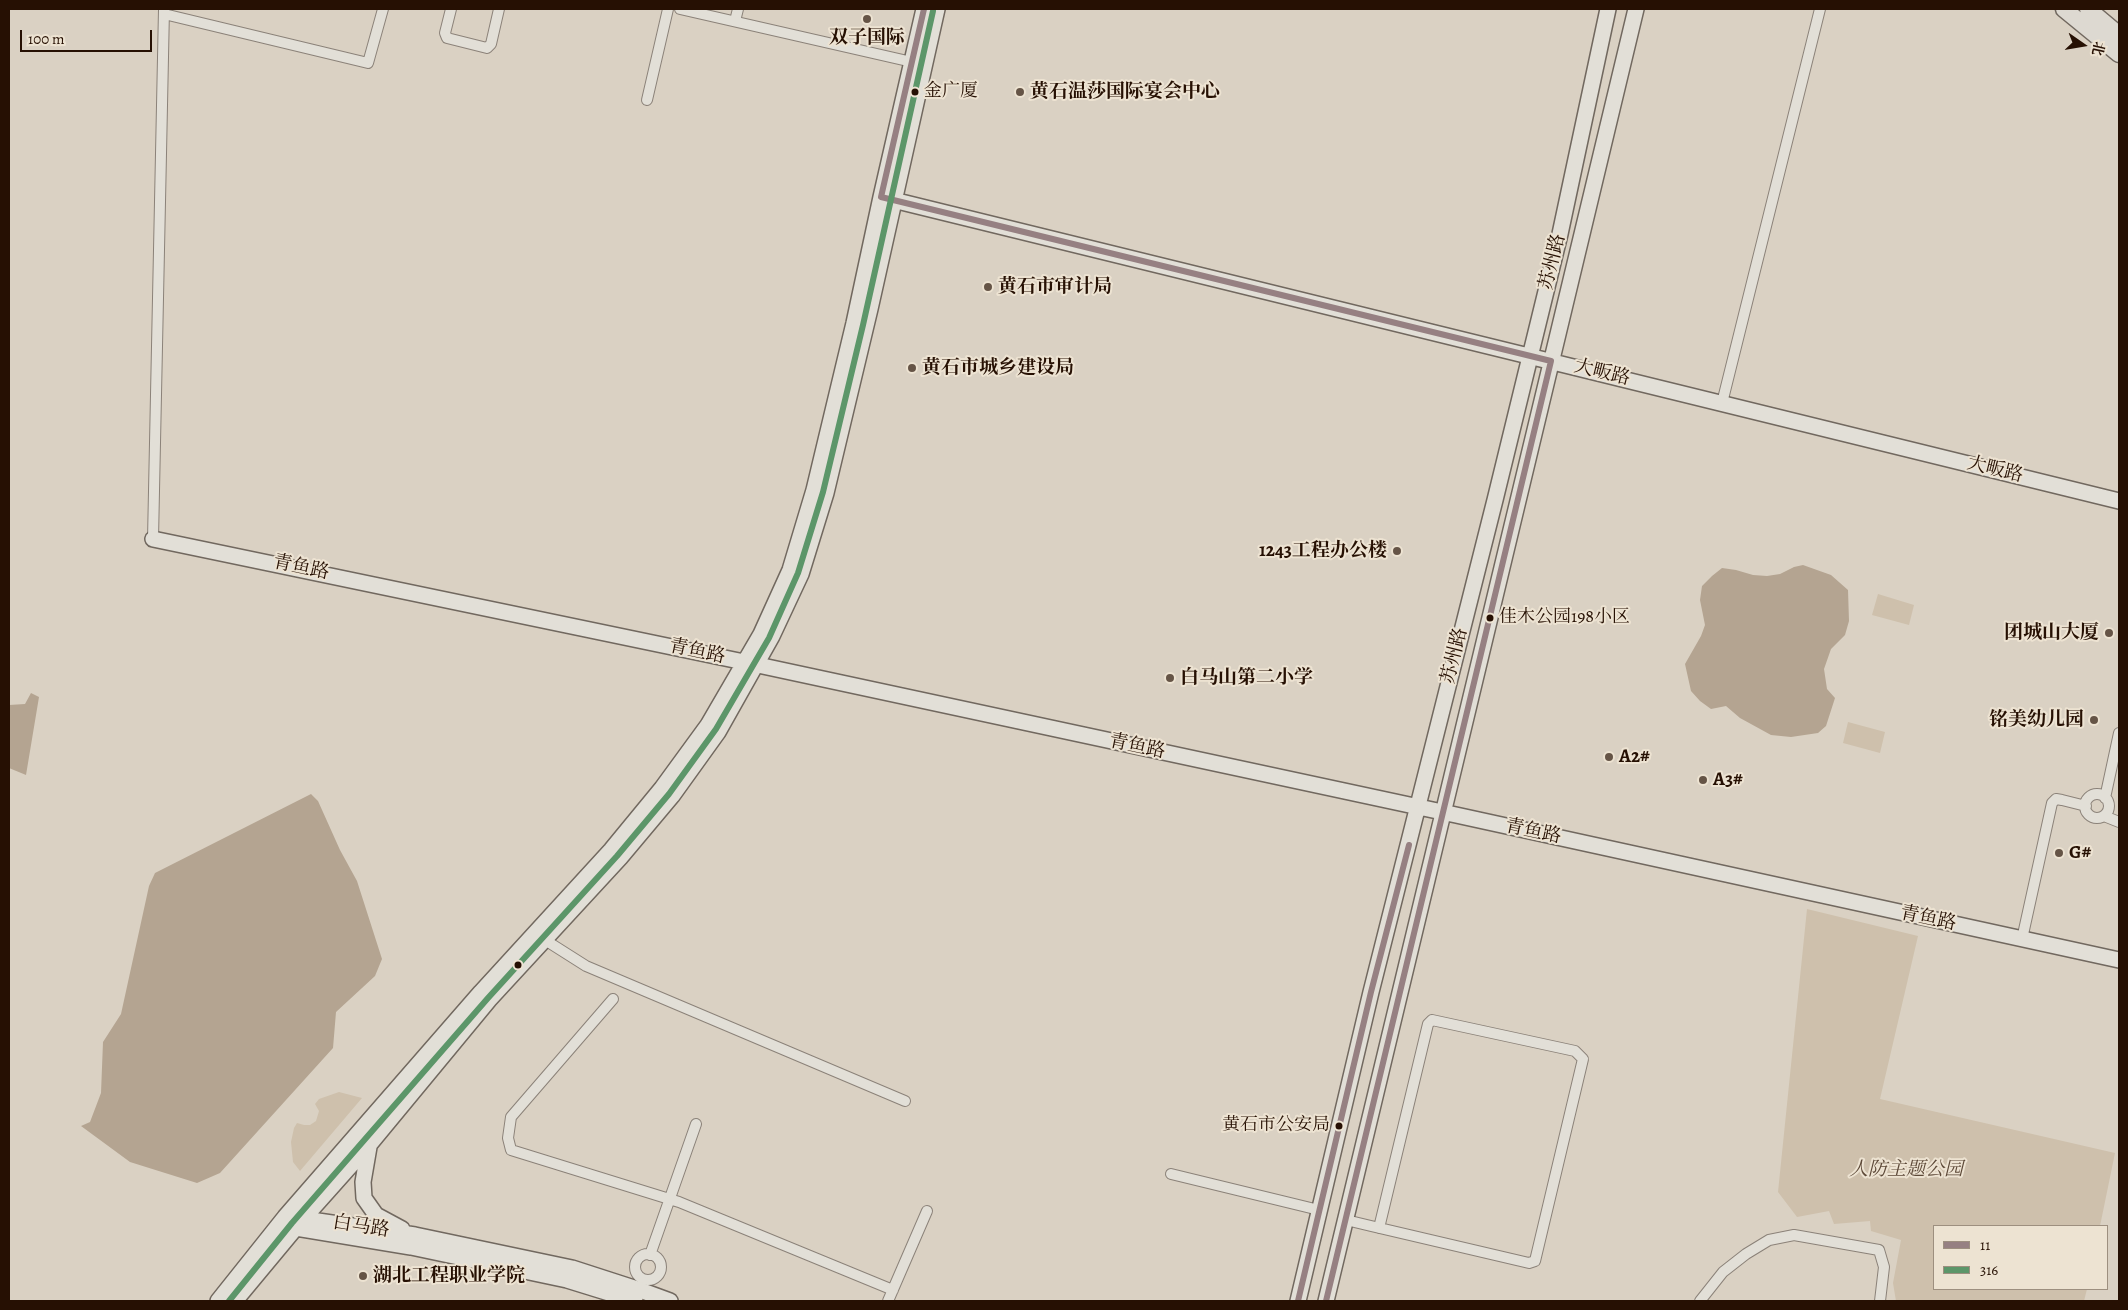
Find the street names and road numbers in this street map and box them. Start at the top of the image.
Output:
street label: 苏州路 [1535,232,1571,292]
street label: 大畈路 [1572,355,1632,391]
street label: 大畈路 [1965,452,2025,488]
street label: 青鱼路 [271,551,331,585]
street label: 苏州路 [1437,626,1473,686]
street label: 青鱼路 [667,635,727,669]
street label: 青鱼路 [1107,730,1167,764]
street label: 青鱼路 [1503,815,1563,849]
street label: 青鱼路 [1898,902,1958,936]
street label: 白马路 [331,1211,391,1243]

